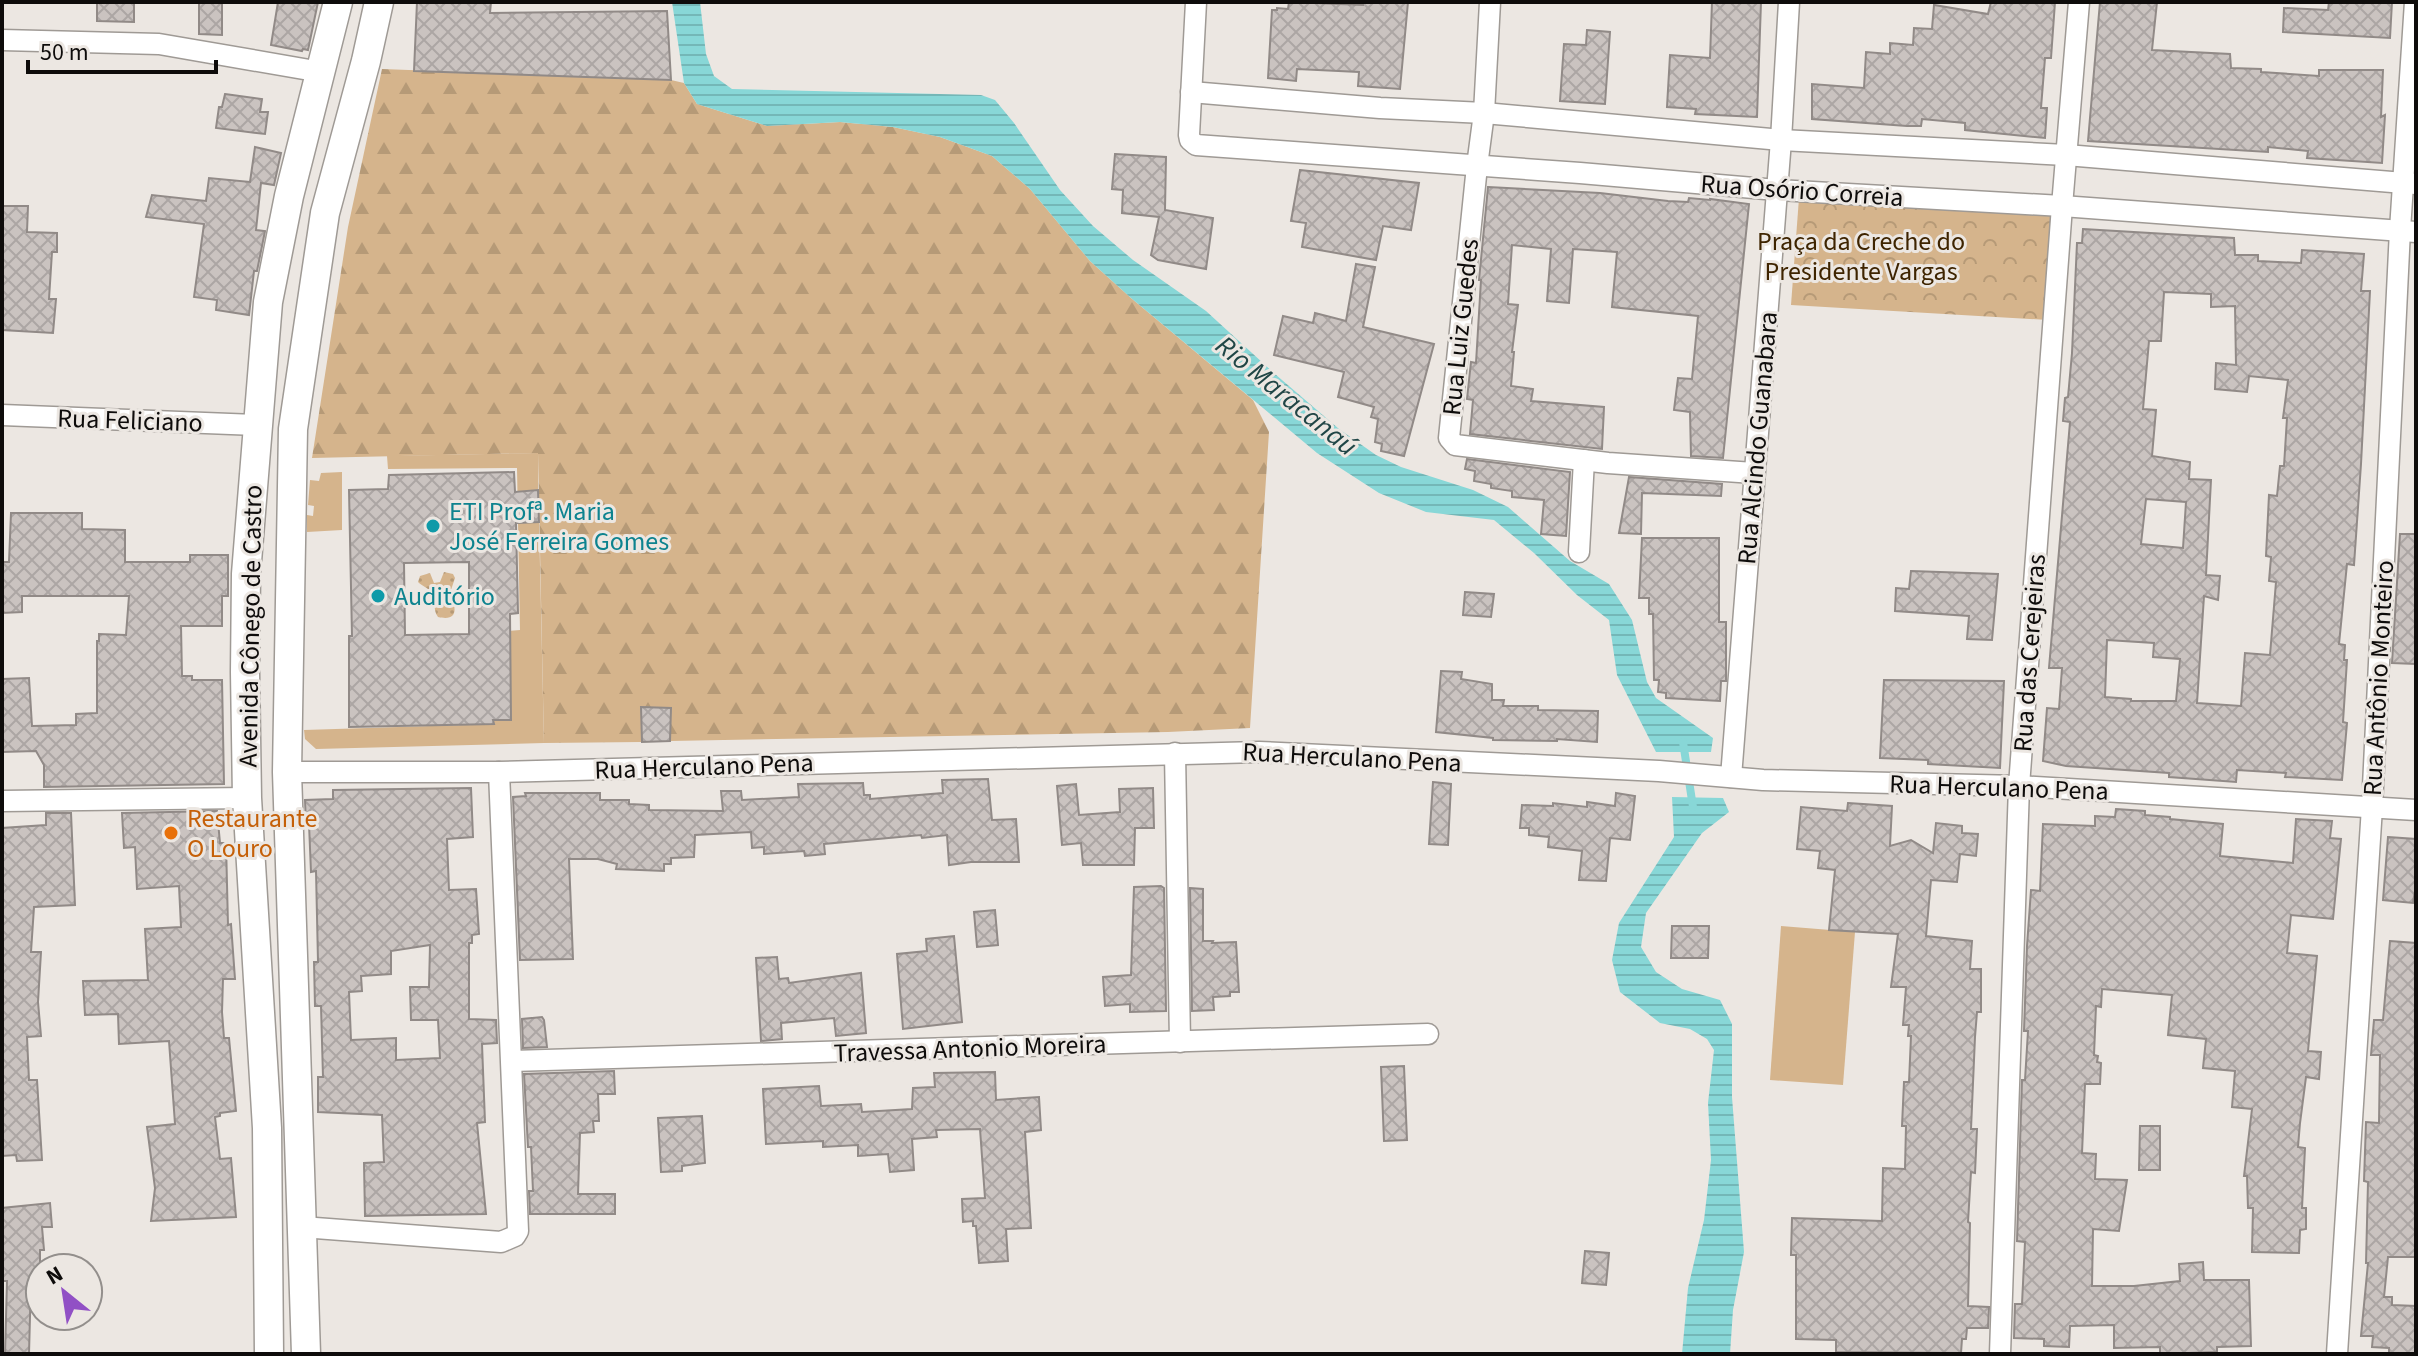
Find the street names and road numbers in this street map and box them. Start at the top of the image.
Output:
street label: Rua Osório Correia [1699,165,1905,216]
street label: Rua Luiz Guedes [1433,237,1488,417]
street label: Rua Alcindo Guanabara [1728,310,1787,566]
street label: Rua Feliciano [57,399,203,442]
street label: Avenida Cônego de Castro [230,484,271,768]
street label: Rua das Cerejeiras [2004,553,2055,753]
street label: Rua Antônio Monteiro [2354,559,2403,797]
street label: Rua Herculano Pena [1241,733,1463,782]
street label: Rua Herculano Pena [594,744,814,789]
street label: Rua Herculano Pena [1889,765,2109,810]
street label: Travessa Antonio Moreira [833,1025,1107,1072]

